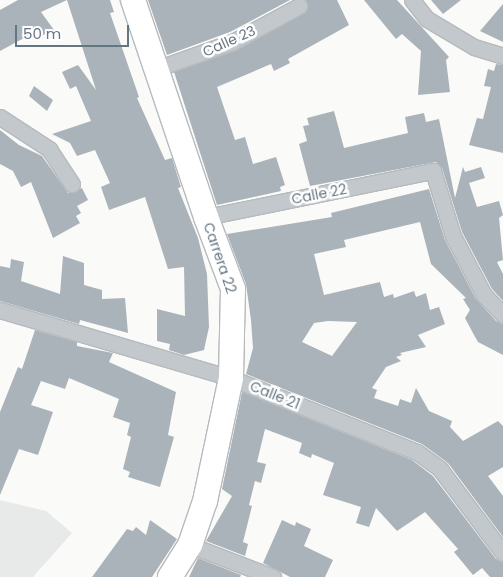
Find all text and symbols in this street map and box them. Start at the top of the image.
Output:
scale bar [18,15,131,47]
street label: Calle 23 [200,22,258,60]
text: 50 m [23,23,61,44]
street label: Calle 22 [290,180,348,208]
street label: Carrera 22 [200,220,240,296]
street label: Calle 21 [248,377,302,413]

